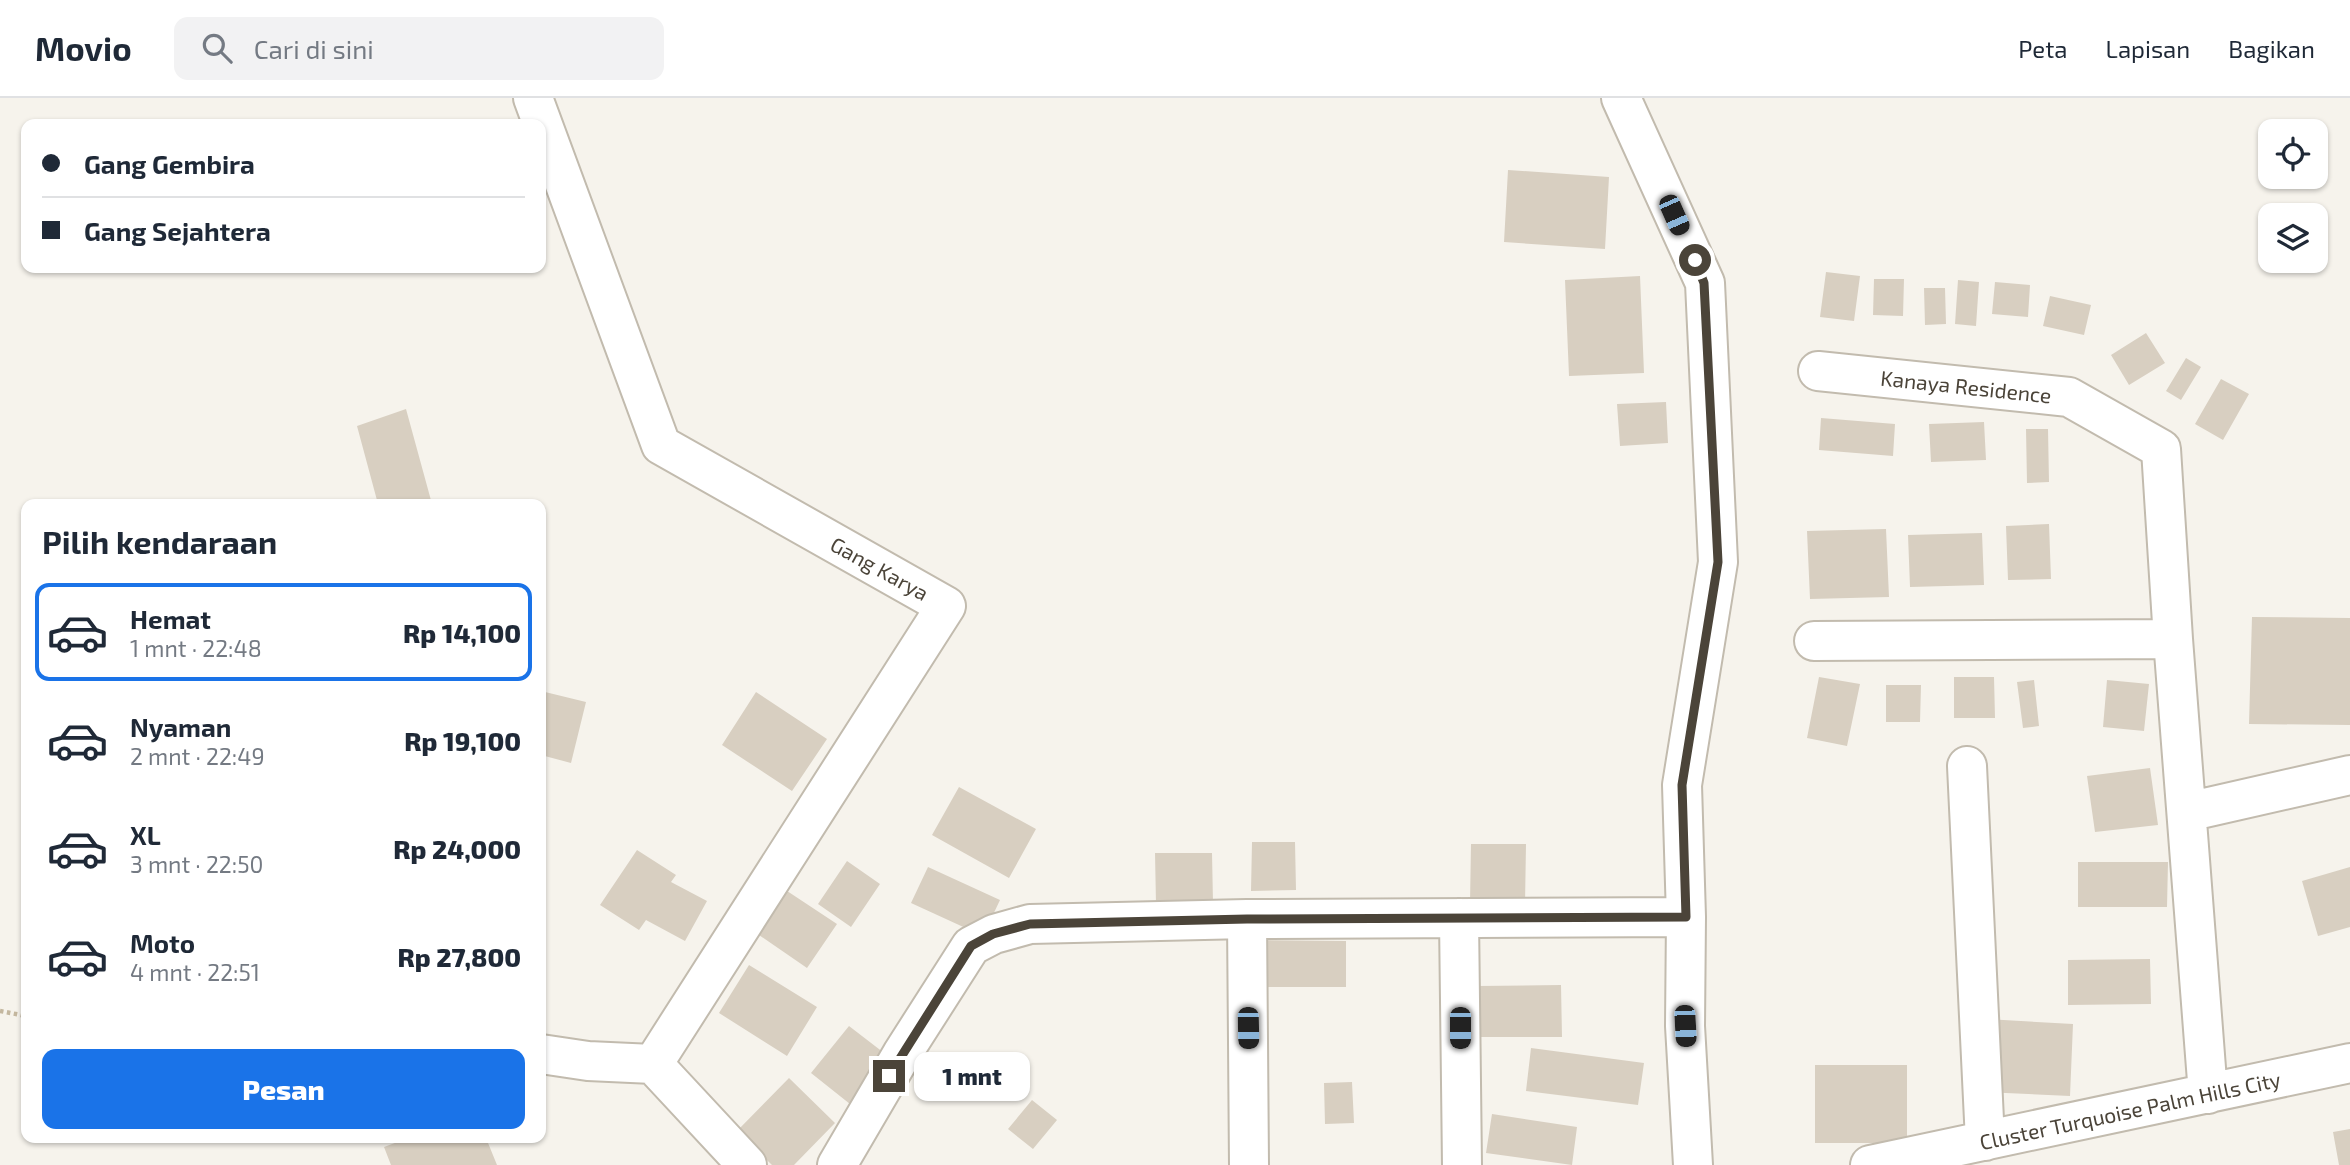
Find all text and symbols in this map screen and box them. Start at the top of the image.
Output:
search box [174,17,664,80]
text: Movio [35,28,132,68]
icon: search [198,29,236,67]
text: Cari di sini [254,33,374,64]
text: Peta [2018,34,2068,63]
text: Lapisan [2106,34,2190,63]
text: Bagikan [2228,34,2315,63]
map controls [2258,119,2328,273]
button: locate [2258,119,2328,189]
text: Gang Gembira [84,148,255,179]
car [1656,192,1693,238]
button: layers [2258,203,2328,273]
text: Gang Sejahtera [84,215,271,246]
route start [1679,244,1711,276]
street label: Kanaya Residence [1879,365,2053,407]
text: Pilih kendaraan [42,522,277,560]
street label: Gang Karya [827,531,933,605]
icon: car [46,601,109,664]
text: Hemat [130,603,211,634]
text: Rp 14,100 [403,617,521,648]
text: 1 mnt · 22:48 [130,634,262,662]
icon: car [46,709,109,772]
text: Nyaman [130,711,231,742]
text: Rp 19,100 [404,725,521,756]
text: 2 mnt · 22:49 [130,742,265,770]
icon: car [46,817,109,880]
text: XL [130,819,161,850]
text: Rp 24,000 [393,833,521,864]
text: 3 mnt · 22:50 [130,850,263,878]
icon: car [46,925,109,988]
text: Moto [130,927,195,958]
text: Rp 27,800 [398,941,521,972]
text: 4 mnt · 22:51 [130,958,260,986]
car [1674,1004,1697,1048]
car [1238,1007,1259,1049]
car [1450,1007,1471,1049]
button: Pesan [42,1049,525,1129]
callout: 1 mnt [914,1052,1029,1100]
route end [873,1060,905,1092]
text: 1 mnt [942,1062,1002,1090]
street label: Cluster Turquoise Palm Hills City [1977,1066,2283,1154]

